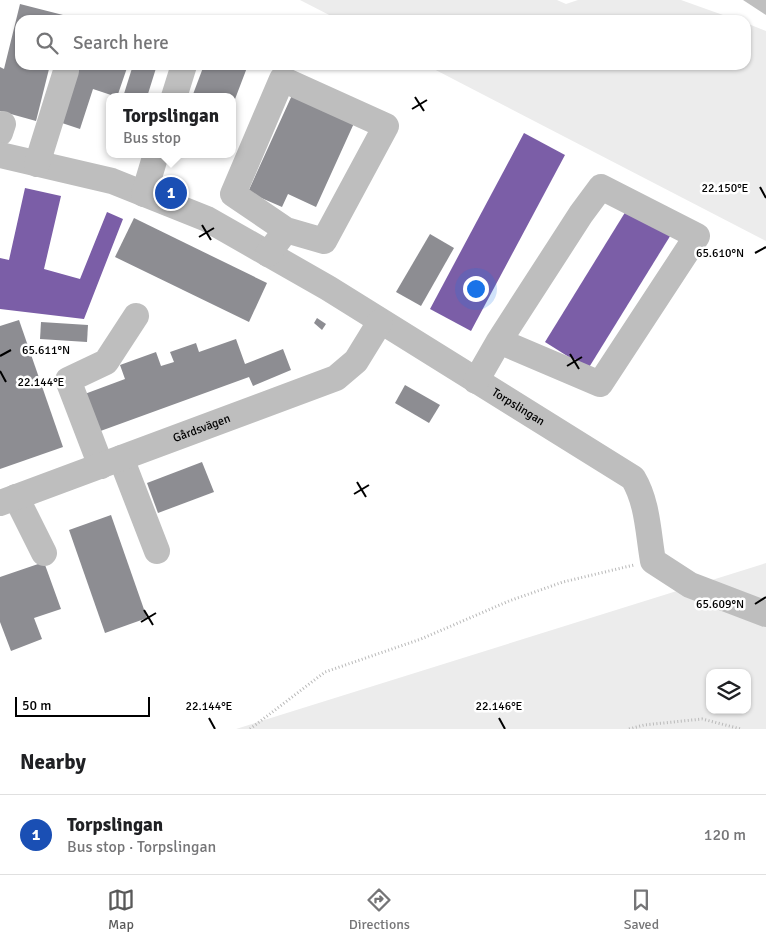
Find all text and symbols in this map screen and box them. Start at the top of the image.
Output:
search box [15,15,751,70]
icon: search [33,29,61,57]
text: Search here [73,31,169,55]
popup [106,93,236,158]
text: Torpslingan [123,104,219,128]
text: Bus stop [123,128,181,148]
pin: 1 [155,174,187,212]
text: 22.150°E [702,181,749,196]
text: 65.610°N [696,246,744,261]
your location [463,276,489,302]
text: 65.611°N [22,343,70,358]
text: 22.144°E [18,375,65,390]
street label: Torpslingan [489,385,547,429]
street label: Gårdsvägen [171,411,232,446]
text: 65.609°N [696,597,744,612]
map controls [706,669,751,714]
button: layers [706,669,751,714]
scale bar [15,694,150,717]
text: 50 m [22,697,51,714]
text: 22.144°E [186,699,233,714]
text: 22.146°E [476,699,523,714]
text: Nearby [20,749,86,775]
text: Torpslingan [67,813,163,837]
text: 1 [32,825,40,845]
text: 120 m [704,825,746,845]
text: Bus stop · Torpslingan [67,837,216,857]
tab: Map [107,886,135,933]
tab: Directions [349,886,410,933]
tab: Saved [624,886,659,933]

